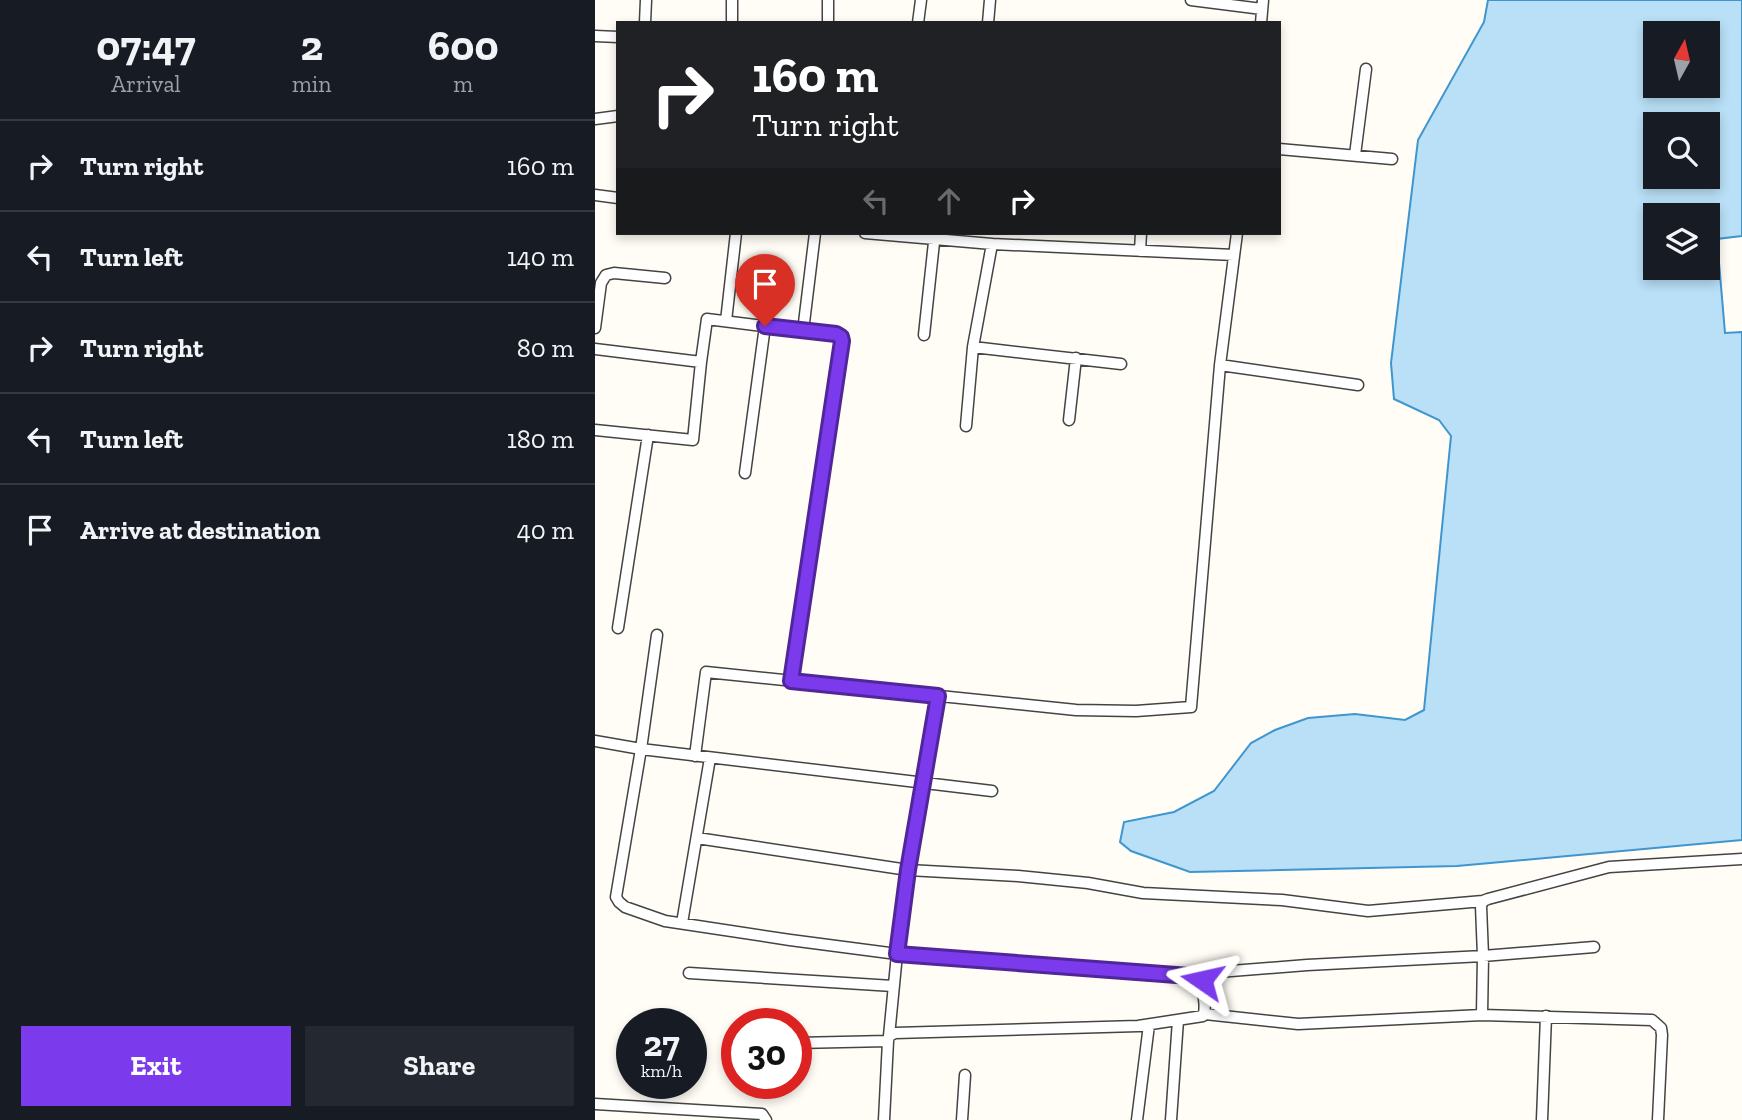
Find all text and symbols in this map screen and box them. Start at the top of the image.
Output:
text: 07:47 [96,20,196,71]
text: 2 [300,20,323,71]
text: 600 [428,20,499,71]
north arrow [1643,21,1720,98]
map controls [1643,21,1720,280]
text: 160 m [752,46,878,105]
icon: right [637,49,728,140]
text: Arrival [111,70,181,98]
text: min [292,70,331,98]
text: m [453,70,473,98]
text: Turn right [752,106,899,144]
button: search [1643,112,1720,189]
icon: right [21,147,59,185]
text: Turn right [80,150,203,182]
text: 160 m [507,150,574,182]
icon: left [857,182,895,220]
icon: ahead [930,182,968,220]
icon: right [1003,182,1041,220]
button: layers [1643,203,1720,280]
icon: left [21,238,59,276]
text: Turn left [80,241,183,273]
text: 140 m [507,241,574,273]
pin [735,254,795,326]
icon: arrive [746,265,784,303]
icon: right [21,329,59,367]
text: Turn right [80,332,203,364]
text: 80 m [517,332,574,364]
icon: left [21,420,59,458]
text: Turn left [80,423,183,455]
text: 180 m [507,423,574,455]
icon: arrive [21,511,59,549]
text: Arrive at destination [80,514,320,546]
text: 40 m [517,514,574,546]
position arrow [1165,943,1239,1017]
speed limit sign: 30 [721,1008,812,1099]
text: 27 [643,1023,680,1065]
button: Exit [21,1026,291,1106]
button: Share [305,1026,574,1106]
text: km/h [641,1060,682,1082]

